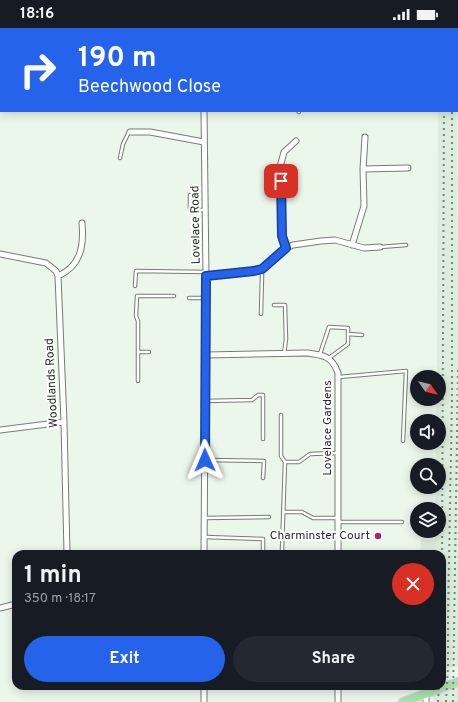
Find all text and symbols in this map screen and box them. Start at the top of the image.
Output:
text: 18:16 [20,5,54,24]
text: 190 m [78,41,156,77]
icon: right [12,44,64,96]
text: Beechwood Close [78,76,221,99]
pin [264,164,298,198]
icon: arrive [270,170,292,192]
street label: Lovelace Road [187,186,205,264]
street label: Woodlands Road [42,338,62,428]
north arrow [410,370,446,406]
map controls [410,370,446,538]
street label: Lovelace Gardens [320,380,336,476]
button: sound [410,414,446,450]
position arrow [184,439,226,481]
button: search [410,458,446,494]
button: layers [410,502,446,538]
place label: Charminster Court [270,528,370,544]
marker: Charminster Court [373,531,383,541]
text: 1 min [24,561,82,591]
button: close [392,563,434,605]
text: 350 m · 18:17 [24,591,96,607]
button: Exit [24,636,225,682]
button: Share [233,636,434,682]

